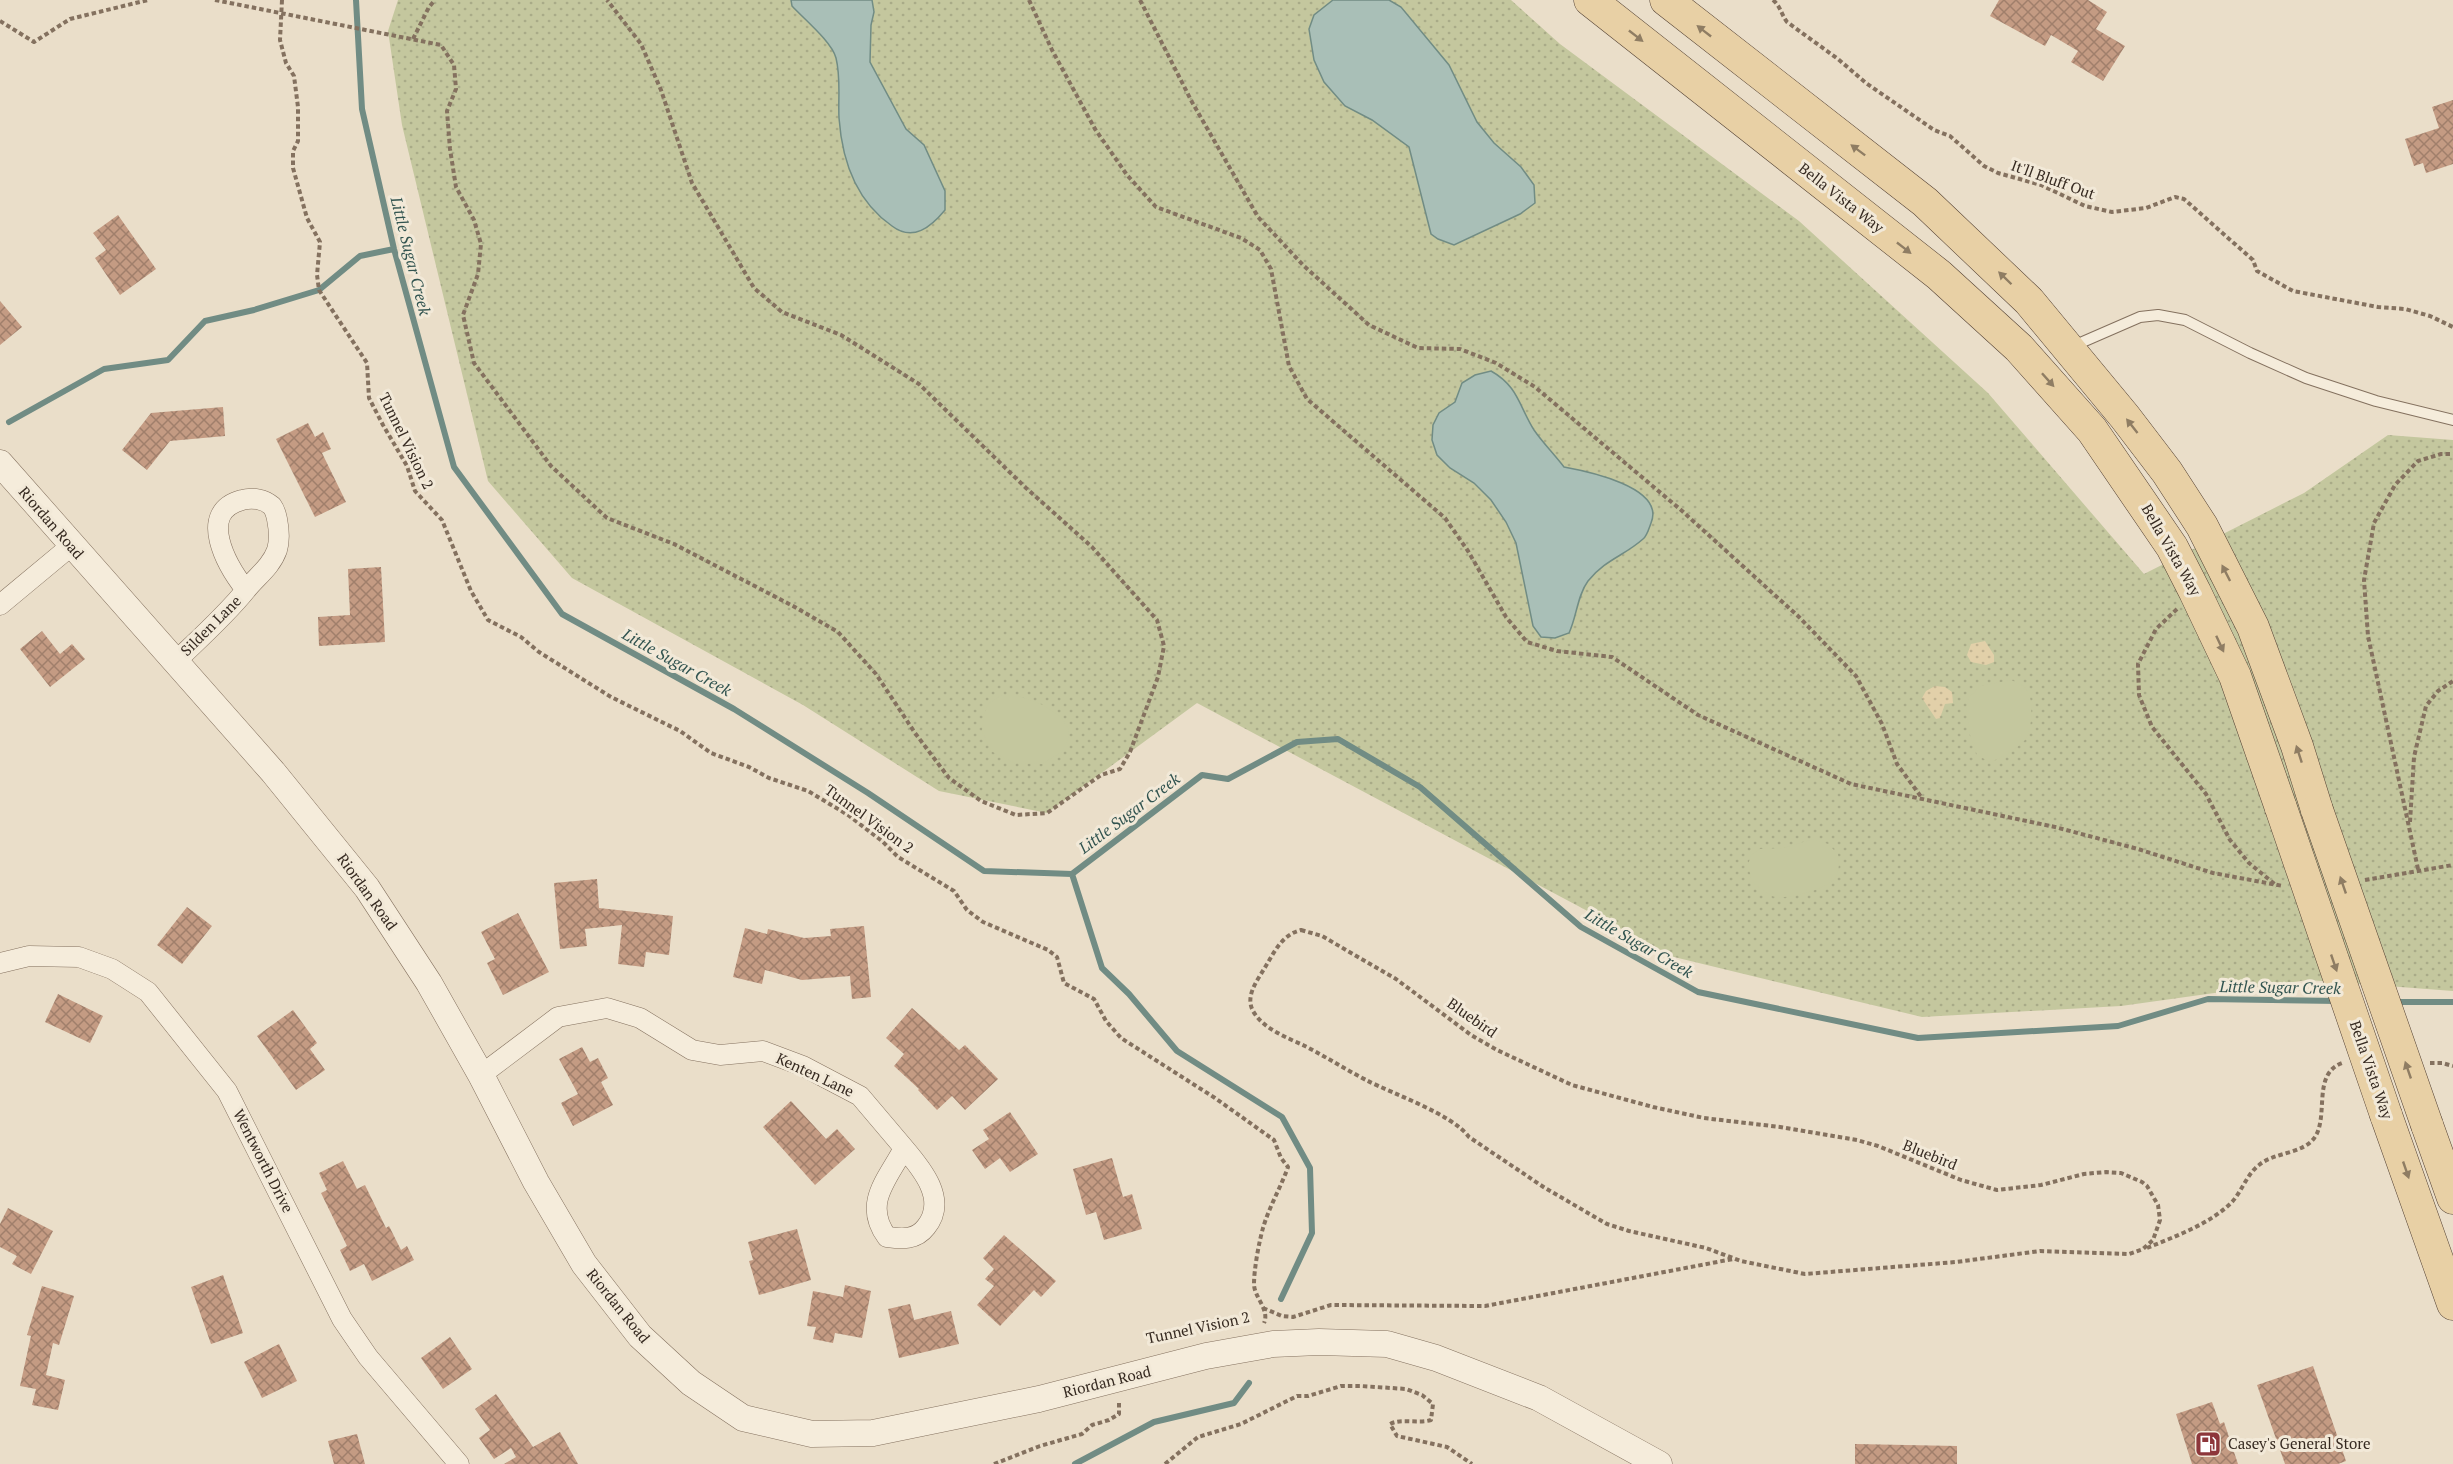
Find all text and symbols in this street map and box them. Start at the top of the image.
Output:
one-way arrow [1696,24,1712,37]
one-way arrow [1628,30,1644,43]
one-way arrow [1850,145,1865,157]
street label: It'll Bluff Out [2009,155,2099,204]
street label: Bella Vista Way [1795,158,1889,237]
water label: Little Sugar Creek [385,193,436,318]
one-way arrow [1897,242,1912,254]
one-way arrow [1998,272,2012,286]
one-way arrow [2041,372,2054,387]
street label: Tunnel Vision 2 [375,389,439,492]
one-way arrow [2125,418,2138,434]
street label: Riordan Road [15,482,89,563]
street label: Bella Vista Way [2137,500,2206,599]
one-way arrow [2221,565,2231,582]
street label: Silden Lane [176,591,245,660]
water label: Little Sugar Creek [618,622,736,701]
one-way arrow [2215,635,2224,652]
one-way arrow [2294,745,2304,763]
water label: Little Sugar Creek [1073,767,1184,859]
street label: Tunnel Vision 2 [821,779,918,857]
street label: Riordan Road [333,849,402,934]
one-way arrow [2338,876,2348,894]
water label: Little Sugar Creek [1580,903,1697,983]
one-way arrow [2330,954,2340,972]
water label: Little Sugar Creek [2218,975,2341,999]
street label: Bluebird [1444,993,1502,1042]
street label: Bella Vista Way [2346,1018,2398,1122]
street label: Kenten Lane [773,1047,857,1101]
one-way arrow [2402,1060,2412,1078]
street label: Wentworth Drive [229,1105,299,1216]
street label: Bluebird [1900,1134,1960,1174]
one-way arrow [2401,1161,2411,1179]
street label: Riordan Road [583,1264,655,1347]
street label: Tunnel Vision 2 [1144,1306,1251,1348]
street label: Riordan Road [1061,1360,1153,1402]
fuel station icon: Casey's General Store [2193,1429,2223,1459]
place label: Casey's General Store [2228,1433,2371,1453]

